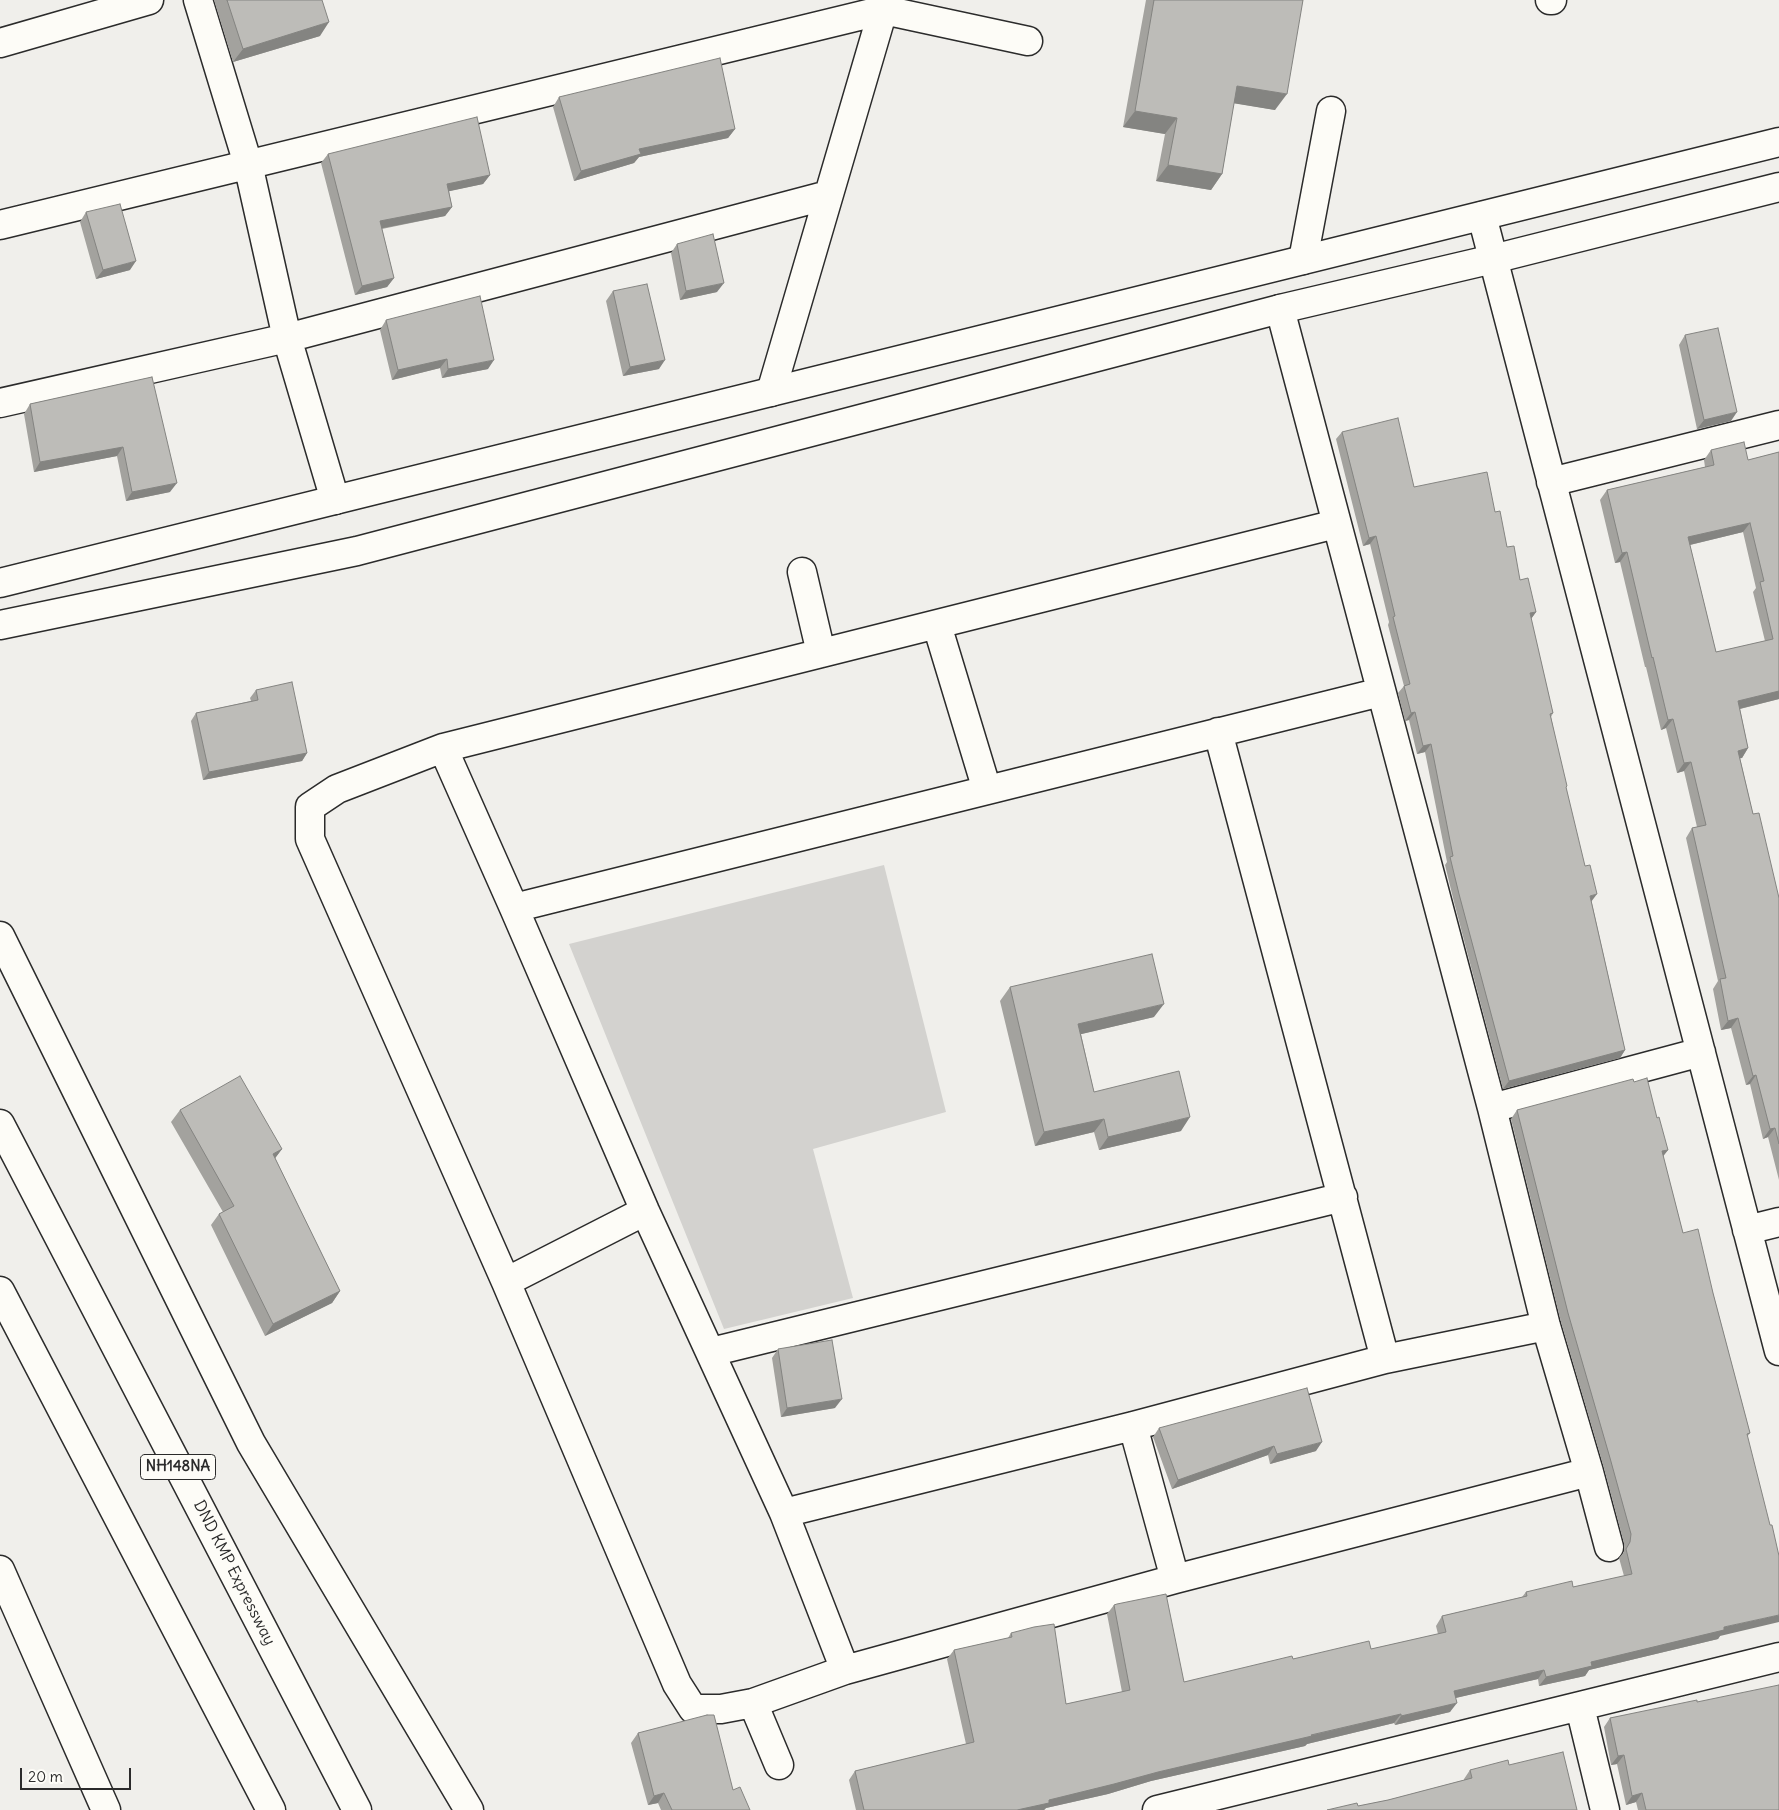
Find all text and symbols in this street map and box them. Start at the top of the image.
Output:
road number: NH148NA [140,1454,216,1480]
street label: DND KMP Expressway [189,1497,279,1649]
scale bar [22,1758,134,1790]
text: 20 m [28,1767,63,1786]

